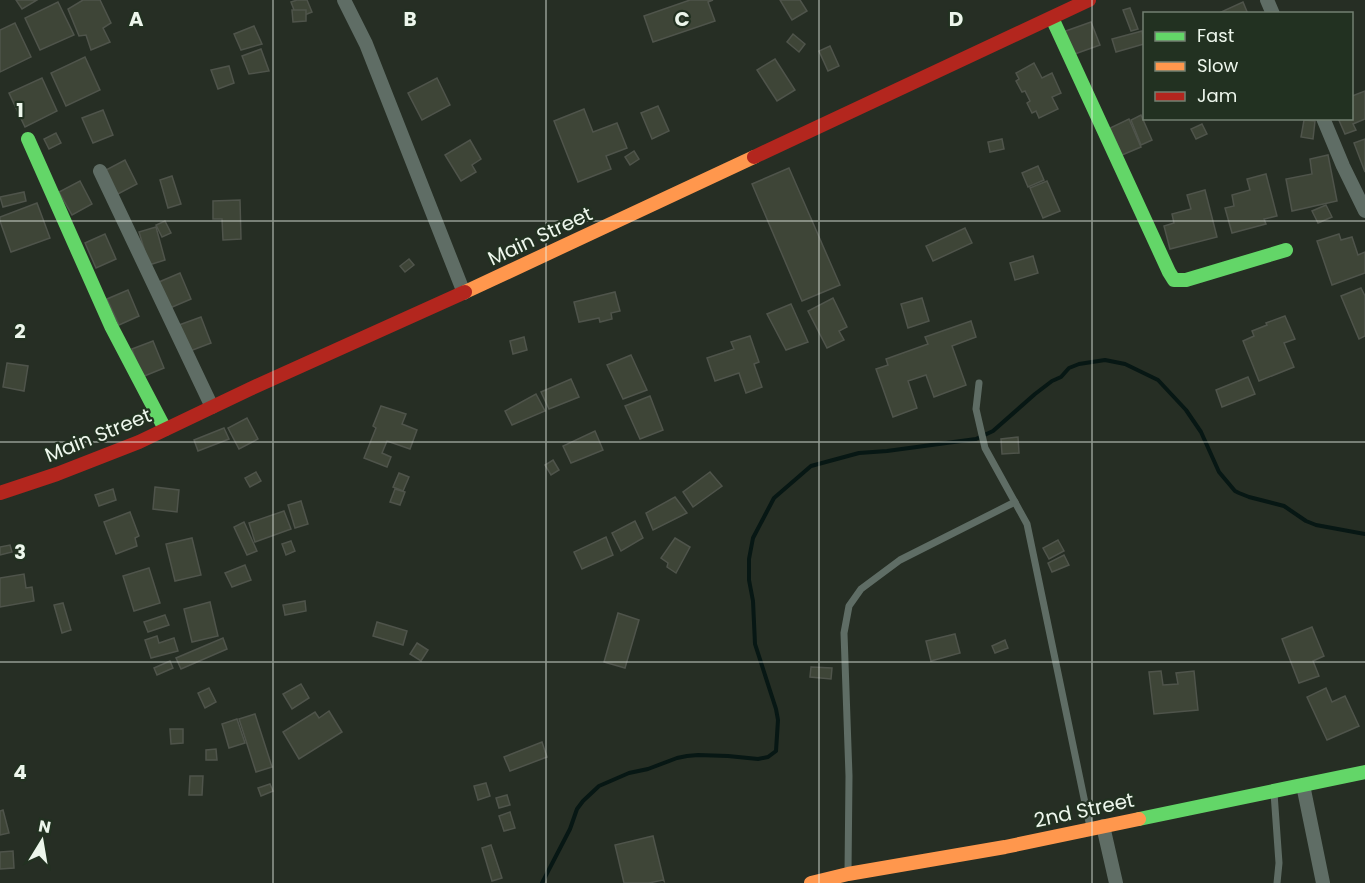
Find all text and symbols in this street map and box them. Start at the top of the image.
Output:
text: A [129,5,144,33]
text: B [403,5,417,33]
text: C [674,5,690,33]
text: D [949,5,963,33]
legend [1143,12,1353,120]
text: Fast [1197,23,1234,48]
text: Slow [1197,53,1239,78]
text: Jam [1197,83,1237,108]
text: 1 [16,96,24,124]
street label: Main Street [483,200,597,272]
text: 2 [14,317,26,345]
street label: Main Street [41,401,155,469]
text: 3 [14,538,26,566]
text: 4 [13,758,27,786]
street label: 2nd Street [1031,786,1137,834]
north arrow [12,811,72,871]
text: N [37,814,53,839]

